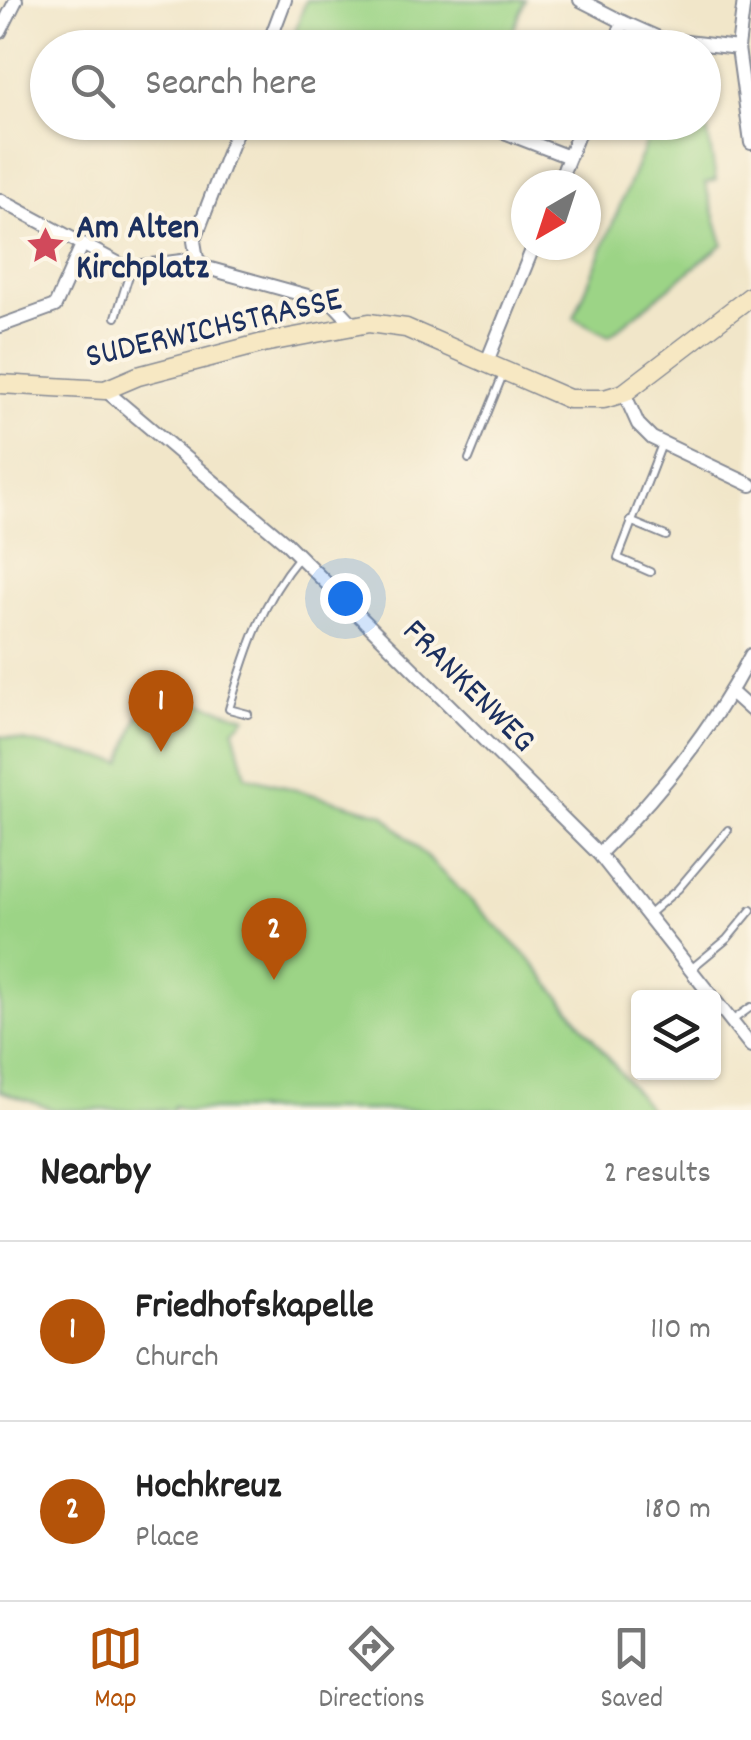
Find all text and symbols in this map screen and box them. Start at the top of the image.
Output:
search box [30,30,721,140]
icon: search [65,58,120,113]
text: Search here [145,58,317,113]
north arrow [511,170,601,260]
place label: Am Alten Kirchplatz [76,205,209,295]
place icon: Am Alten Kirchplatz [25,224,67,266]
street label: SUDERWICHSTRASSE [81,276,347,384]
your location [320,573,371,624]
street label: FRANKENWEG [389,609,546,766]
pin: 1 [128,670,194,752]
pin: 2 [242,898,306,980]
map controls [631,990,721,1080]
button: layers [631,990,721,1080]
text: Nearby [40,1145,150,1205]
text: 2 results [604,1152,711,1198]
text: Friedhofskapelle [135,1281,374,1336]
text: 1 [69,1308,76,1354]
text: 110 m [650,1308,711,1354]
text: Church [135,1336,219,1382]
text: Hochkreuz [135,1461,281,1516]
text: 2 [66,1488,79,1534]
text: 180 m [644,1488,711,1534]
text: Place [135,1516,199,1562]
tab: Map [88,1621,143,1721]
tab: Directions [319,1621,425,1721]
tab: Saved [601,1621,663,1721]

